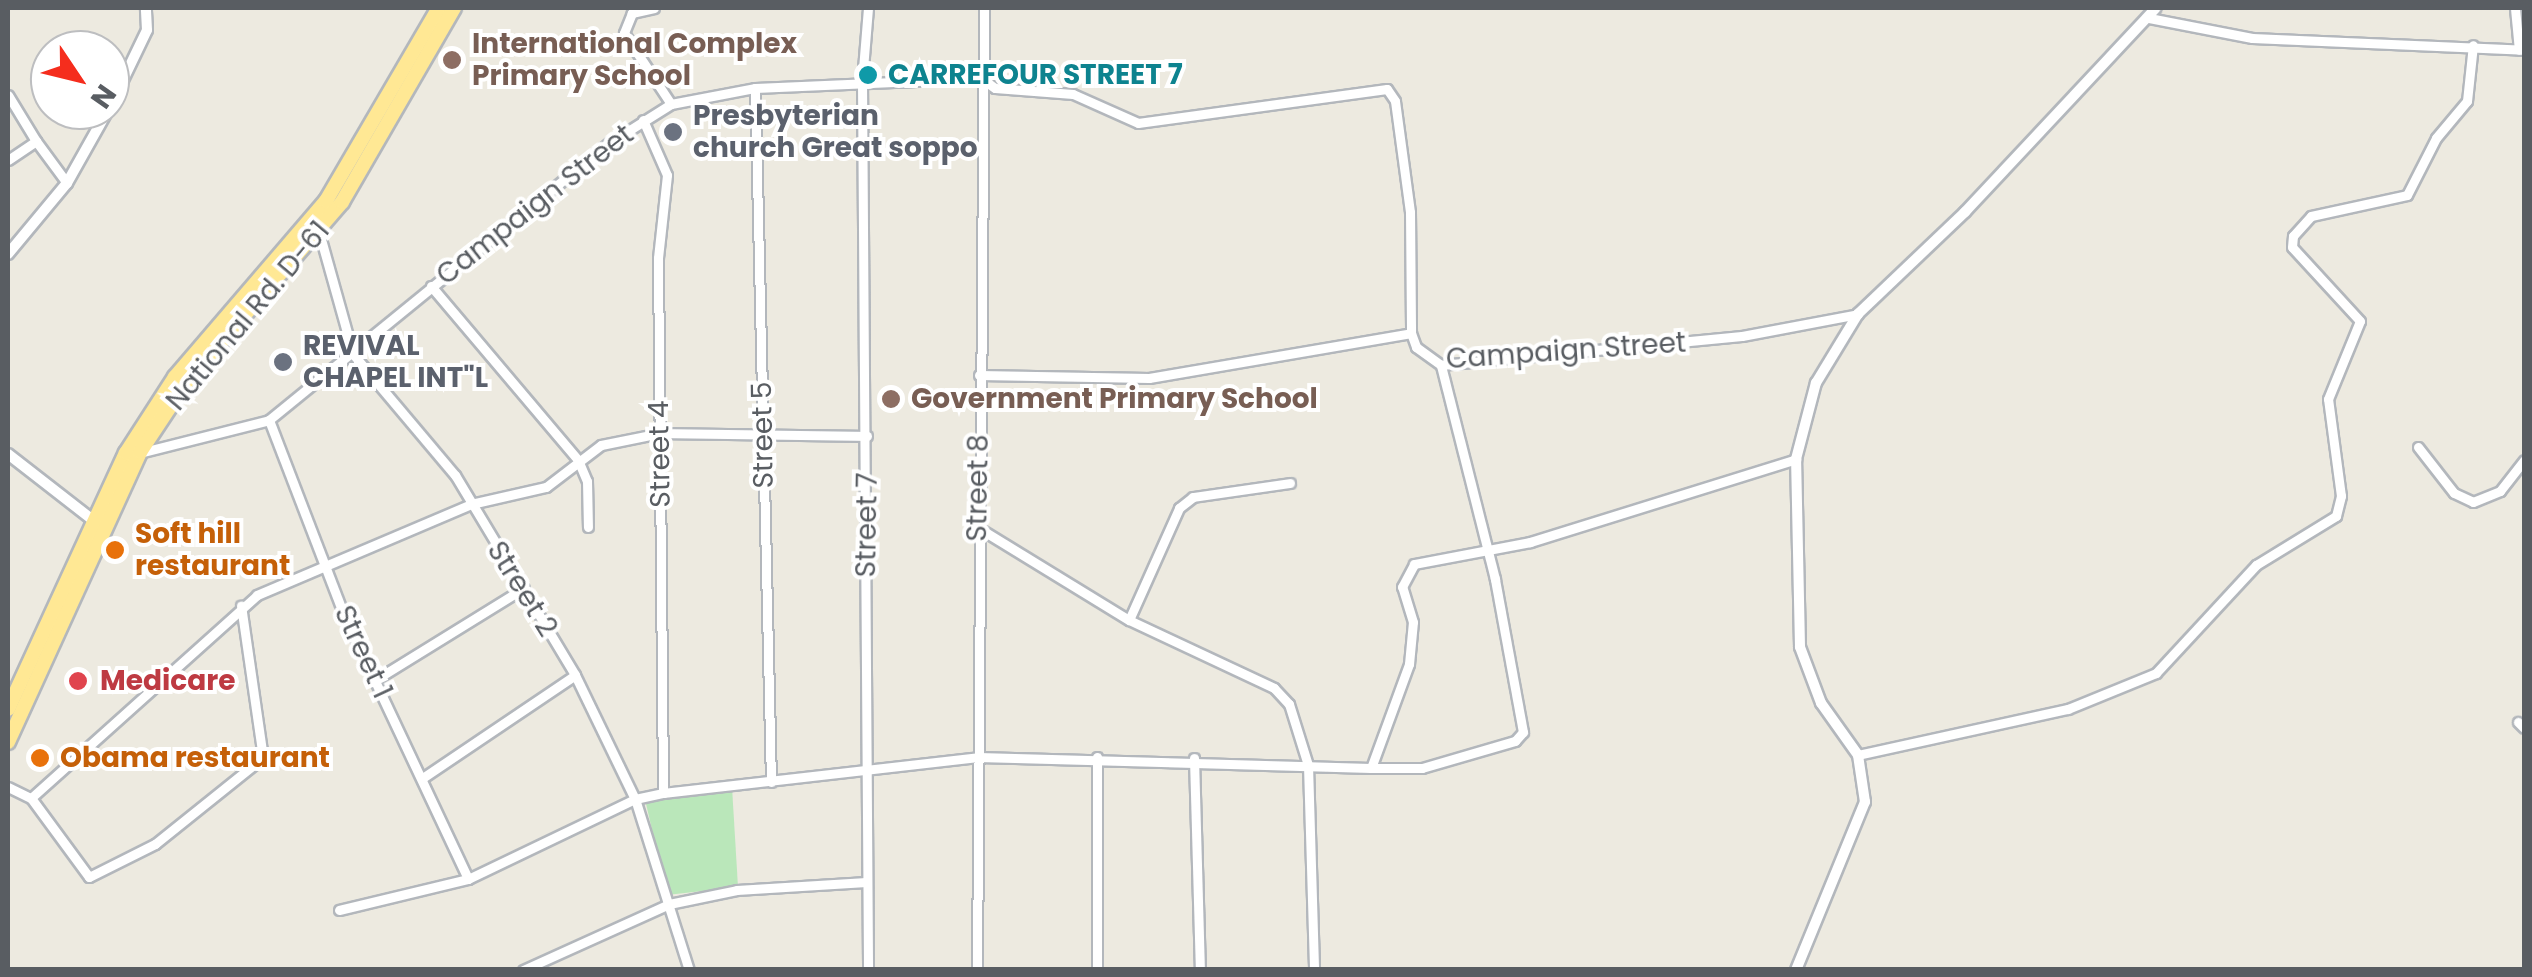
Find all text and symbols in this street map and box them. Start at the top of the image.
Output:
place label: International Complex Primary School [472,27,797,93]
north arrow [30,30,130,130]
marker: International Complex Primary School [441,49,463,71]
place label: CARREFOUR STREET 7 [888,58,1183,92]
marker: CARREFOUR STREET 7 [857,64,879,86]
text: N [81,77,125,116]
place label: Presbyterian church Great soppo [693,99,978,165]
street label: Campaign Street [430,118,640,292]
marker: Presbyterian church Great soppo [662,121,684,143]
street label: National Rd. D-61 [159,215,337,417]
street label: Campaign Street [1445,326,1687,376]
place label: REVIVAL CHAPEL INT"L [303,329,488,395]
marker: REVIVAL CHAPEL INT"L [272,351,294,373]
street label: Street 5 [745,381,781,489]
place label: Government Primary School [911,382,1318,416]
marker: Government Primary School [880,388,902,410]
street label: Street 4 [642,400,678,508]
street label: Street 8 [960,434,996,542]
street label: Street 7 [849,472,885,578]
place label: Soft hill restaurant [135,517,290,583]
street label: Street 2 [480,535,564,643]
marker: Soft hill restaurant [104,539,126,561]
street label: Street 1 [327,600,399,704]
place label: Medicare [100,664,235,698]
marker: Medicare [65,668,91,694]
place label: Obama restaurant [60,741,330,775]
marker: Obama restaurant [29,747,51,769]

